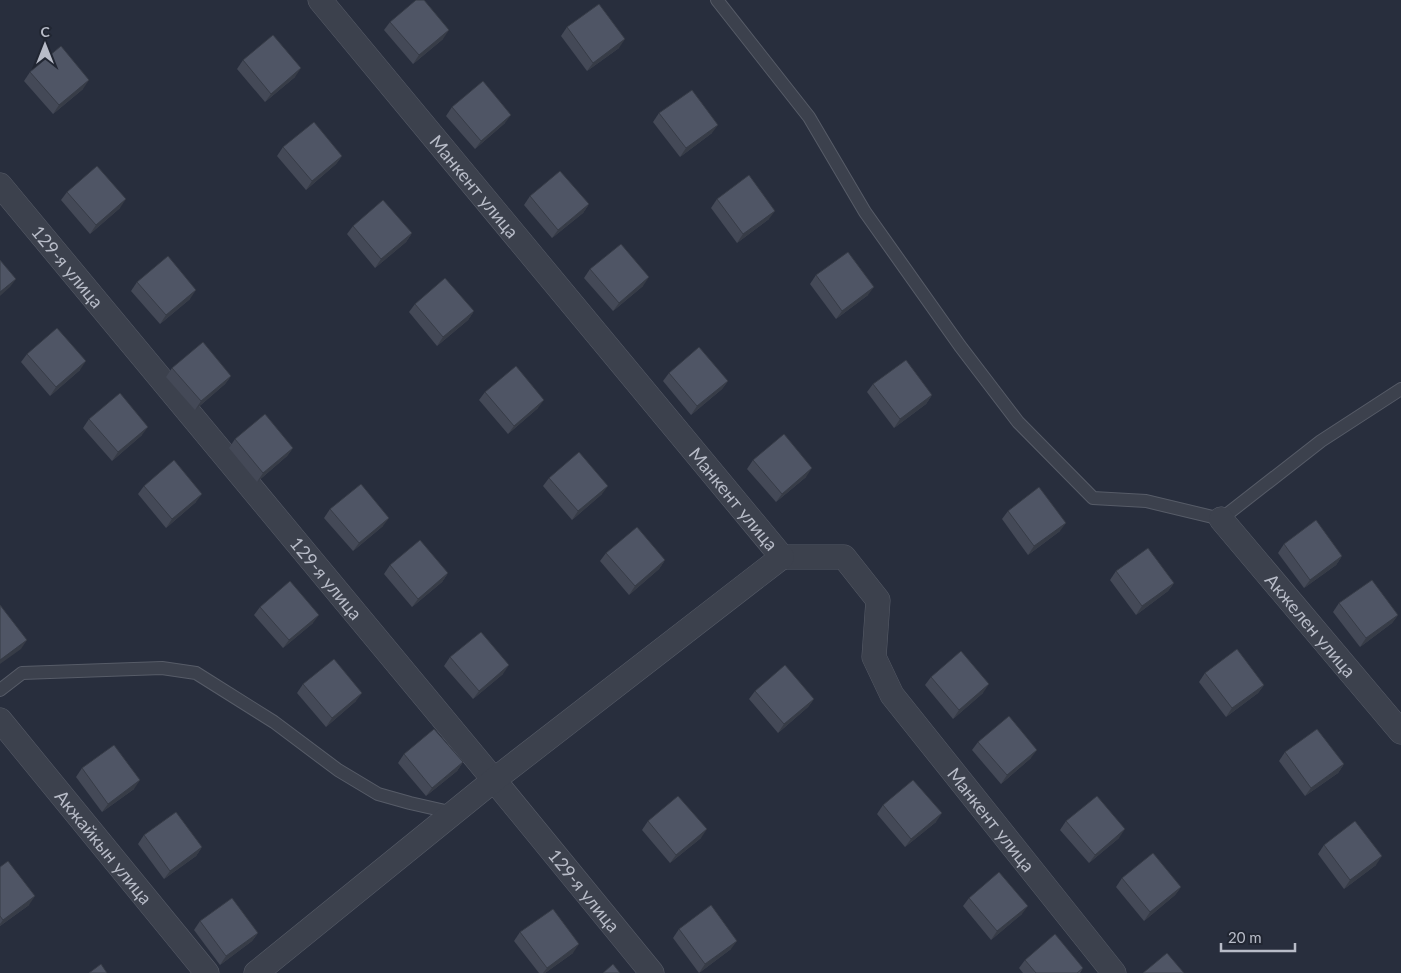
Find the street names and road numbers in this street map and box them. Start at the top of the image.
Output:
street label: Манкент улица [425,130,524,242]
street label: 129-я улица [27,221,108,312]
street label: Манкент улица [685,443,783,555]
street label: 129-я улица [286,532,367,624]
street label: Акжелен улица [1261,569,1361,681]
street label: Манкент улица [943,763,1040,876]
street label: Акжайкын улица [51,785,157,909]
street label: 129-я улица [544,844,625,936]

